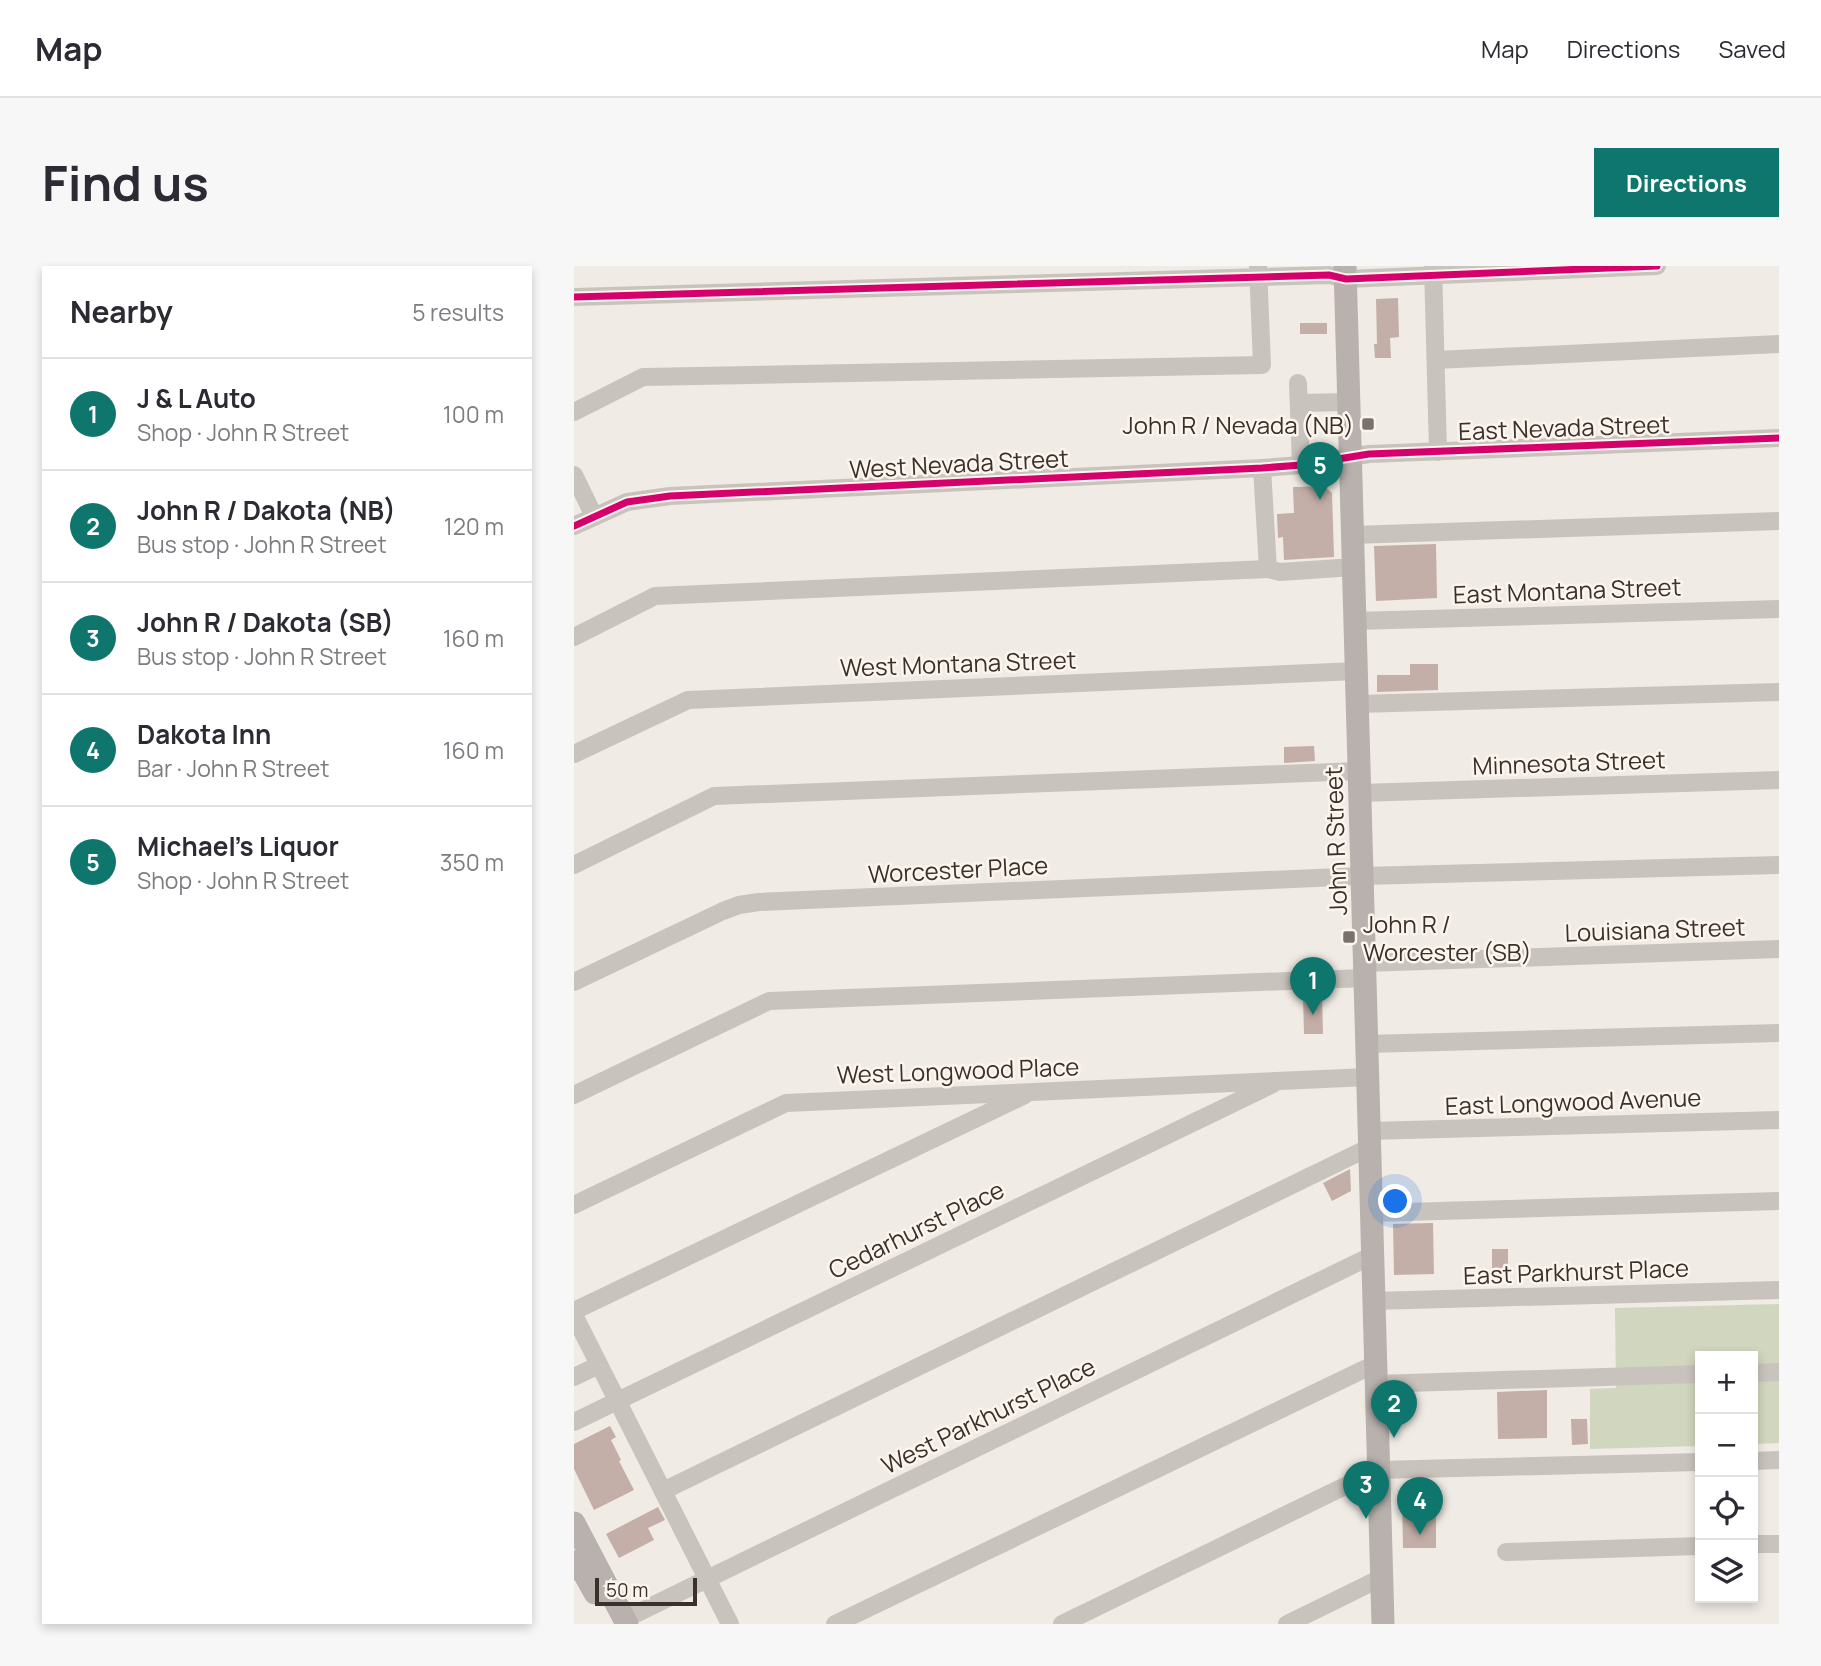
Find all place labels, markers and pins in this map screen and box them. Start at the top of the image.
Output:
place label: John R / Nevada (NB) [1123,408,1354,441]
marker: John R / Nevada (NB) [1360,416,1376,432]
pin: 5 [1297,442,1343,500]
place label: John R / Worcester (SB) [1363,907,1532,968]
marker: John R / Worcester (SB) [1341,929,1357,945]
pin: 1 [1290,957,1336,1015]
pin: 2 [1371,1380,1417,1438]
pin: 3 [1343,1461,1389,1519]
pin: 4 [1397,1477,1443,1535]

